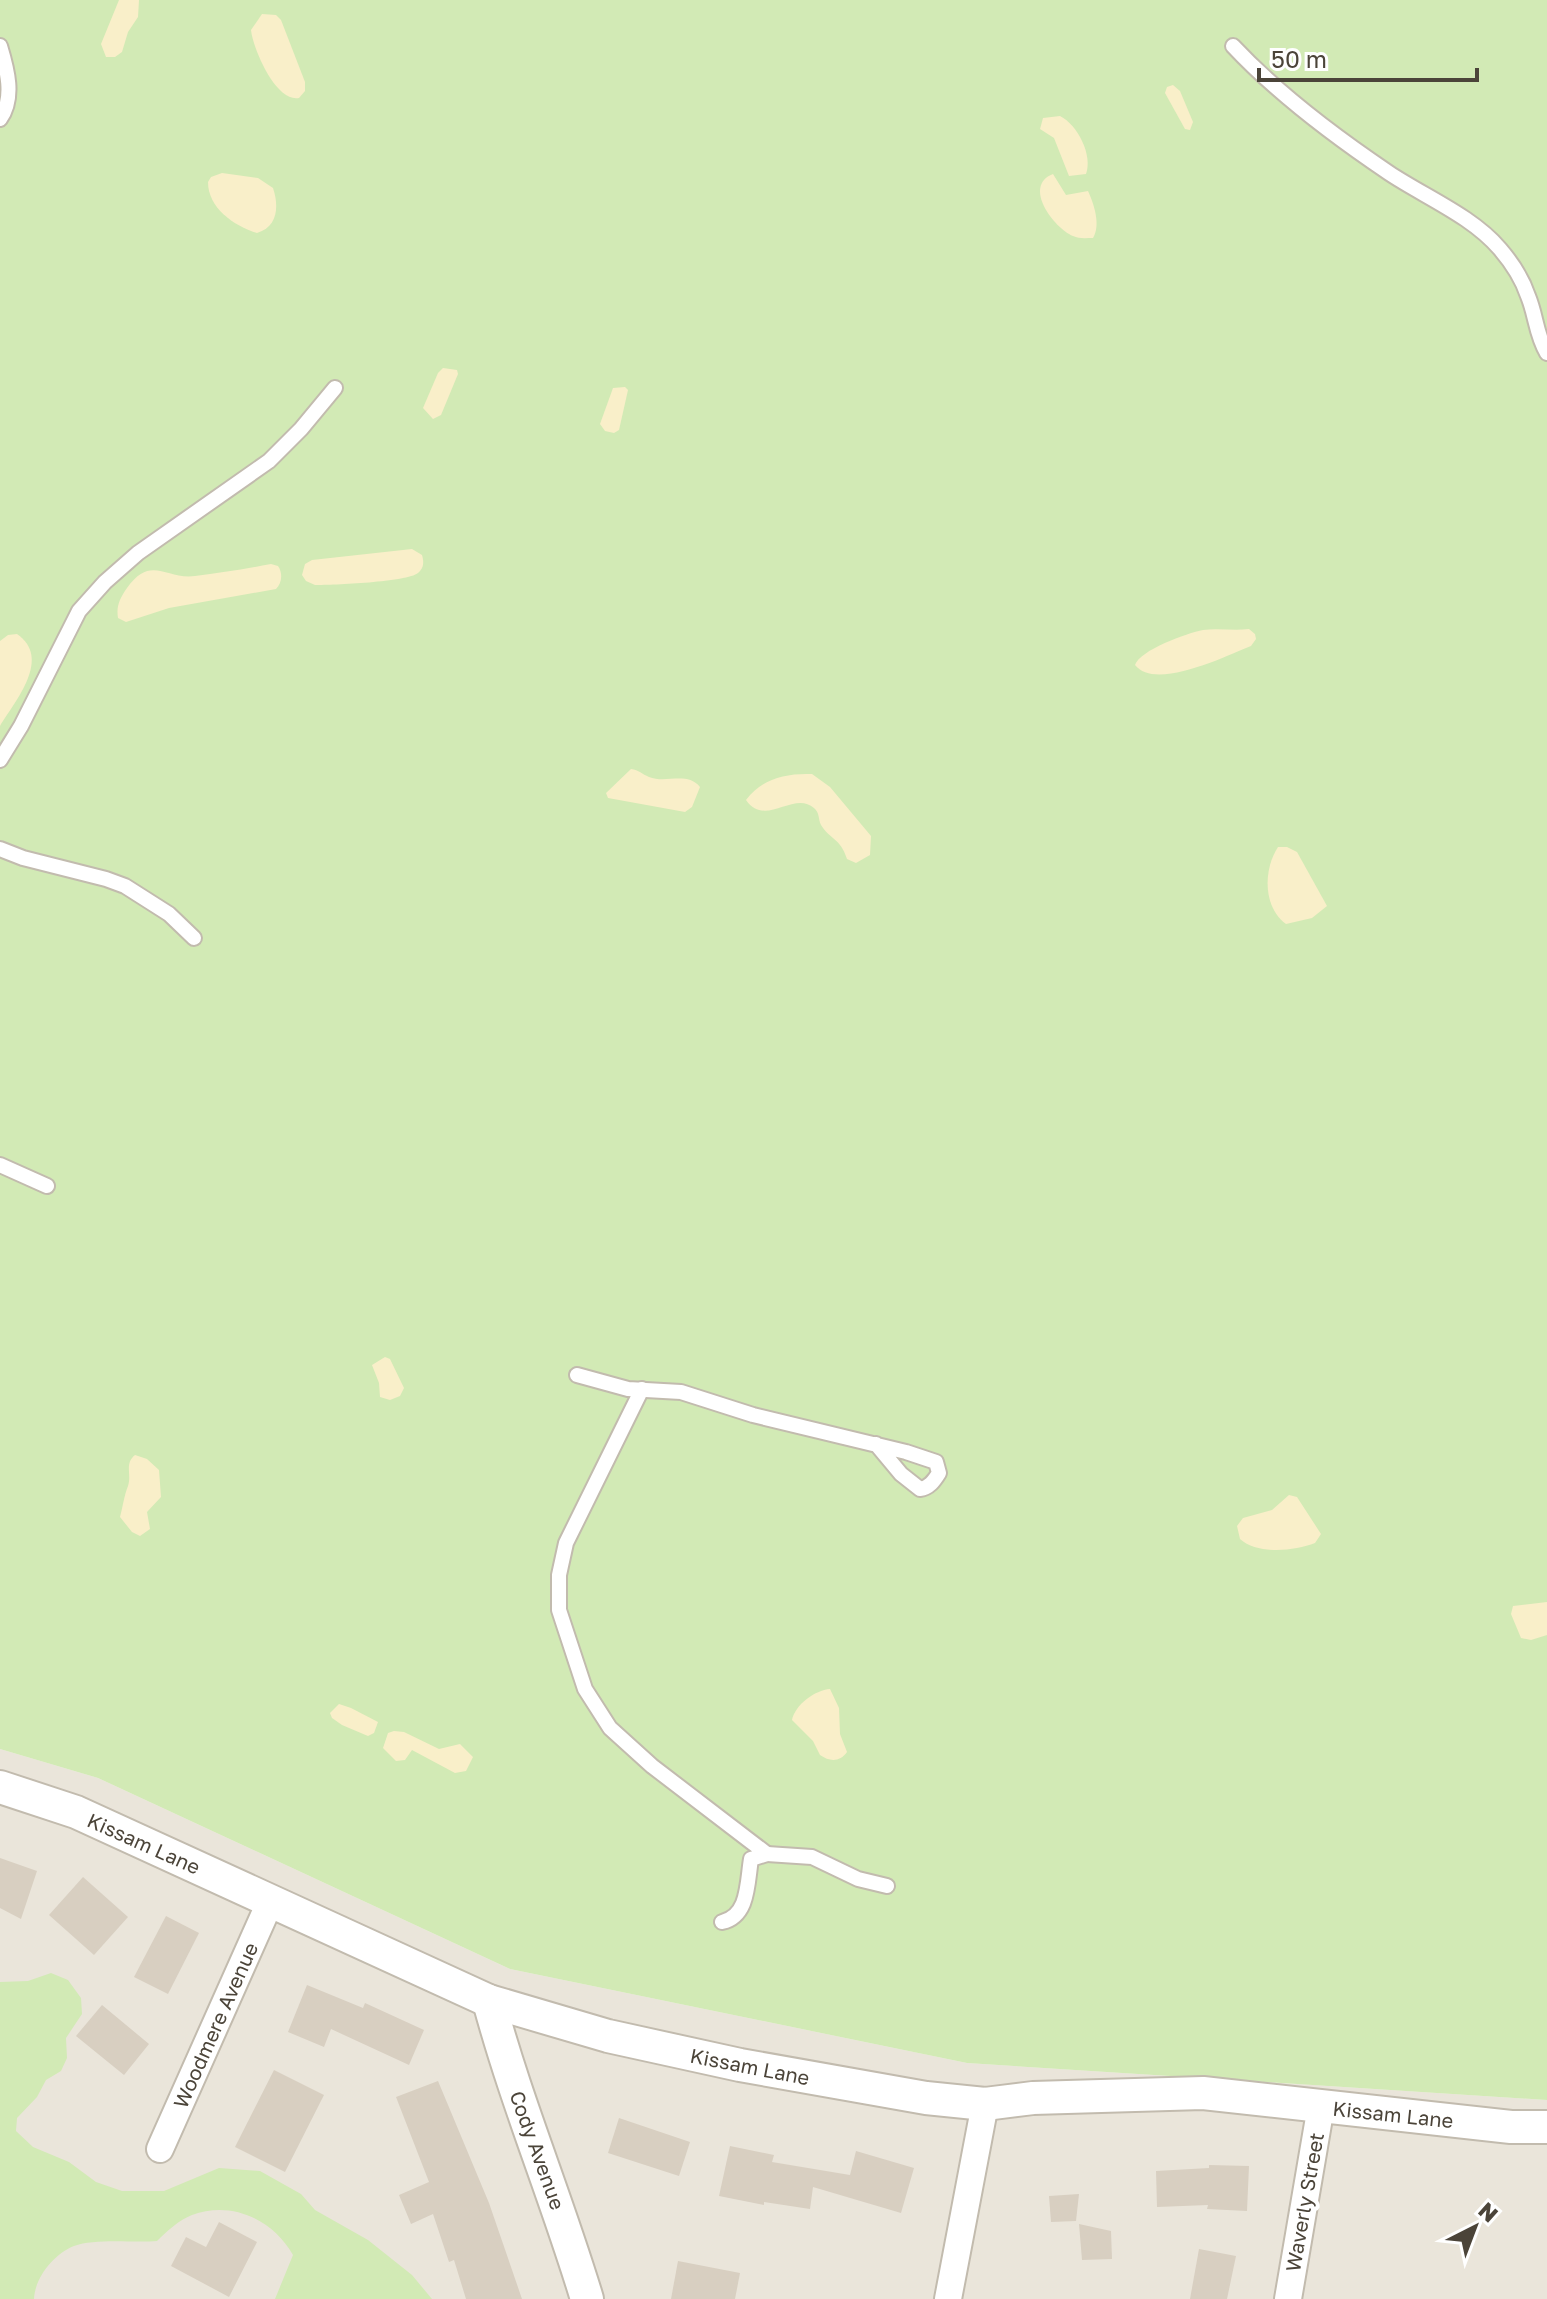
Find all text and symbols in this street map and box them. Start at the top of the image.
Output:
scale bar [1259,32,1477,82]
text: 50 m [1271,44,1327,73]
street label: Kissam Lane [84,1807,204,1879]
street label: Woodmere Avenue [168,1938,262,2112]
street label: Kissam Lane [688,2043,812,2089]
street label: Cody Avenue [505,2087,571,2213]
street label: Kissam Lane [1331,2096,1455,2132]
street label: Waverly Street [1280,2131,1328,2273]
north arrow [1435,2187,1515,2267]
text: N [1473,2196,1504,2227]

